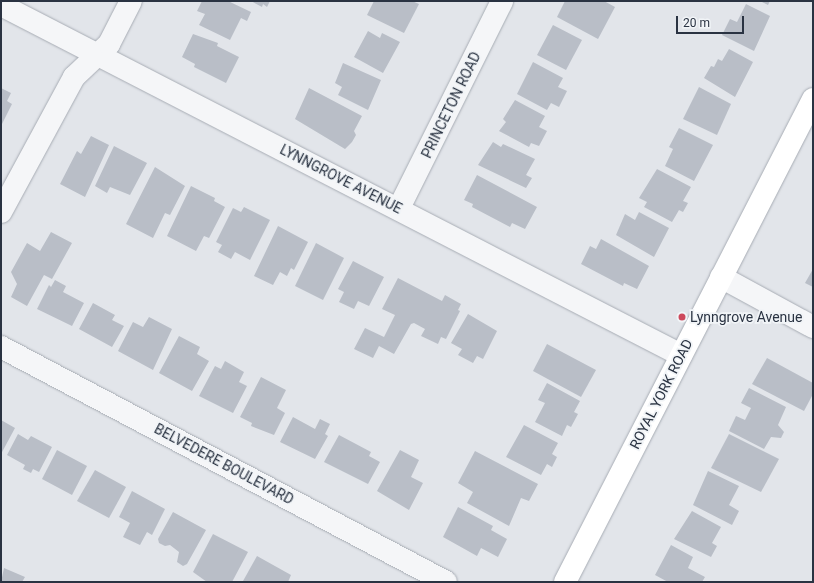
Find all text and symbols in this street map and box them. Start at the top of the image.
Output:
scale bar [678,8,746,34]
text: 20 m [683,16,710,30]
street label: PRINCETON ROAD [418,49,484,161]
street label: LYNNGROVE AVENUE [277,141,405,217]
place label: Lynngrove Avenue [690,309,802,325]
marker: Lynngrove Avenue [677,312,687,322]
street label: ROYAL YORK ROAD [626,336,696,452]
street label: BELVEDERE BOULEVARD [151,420,297,508]

